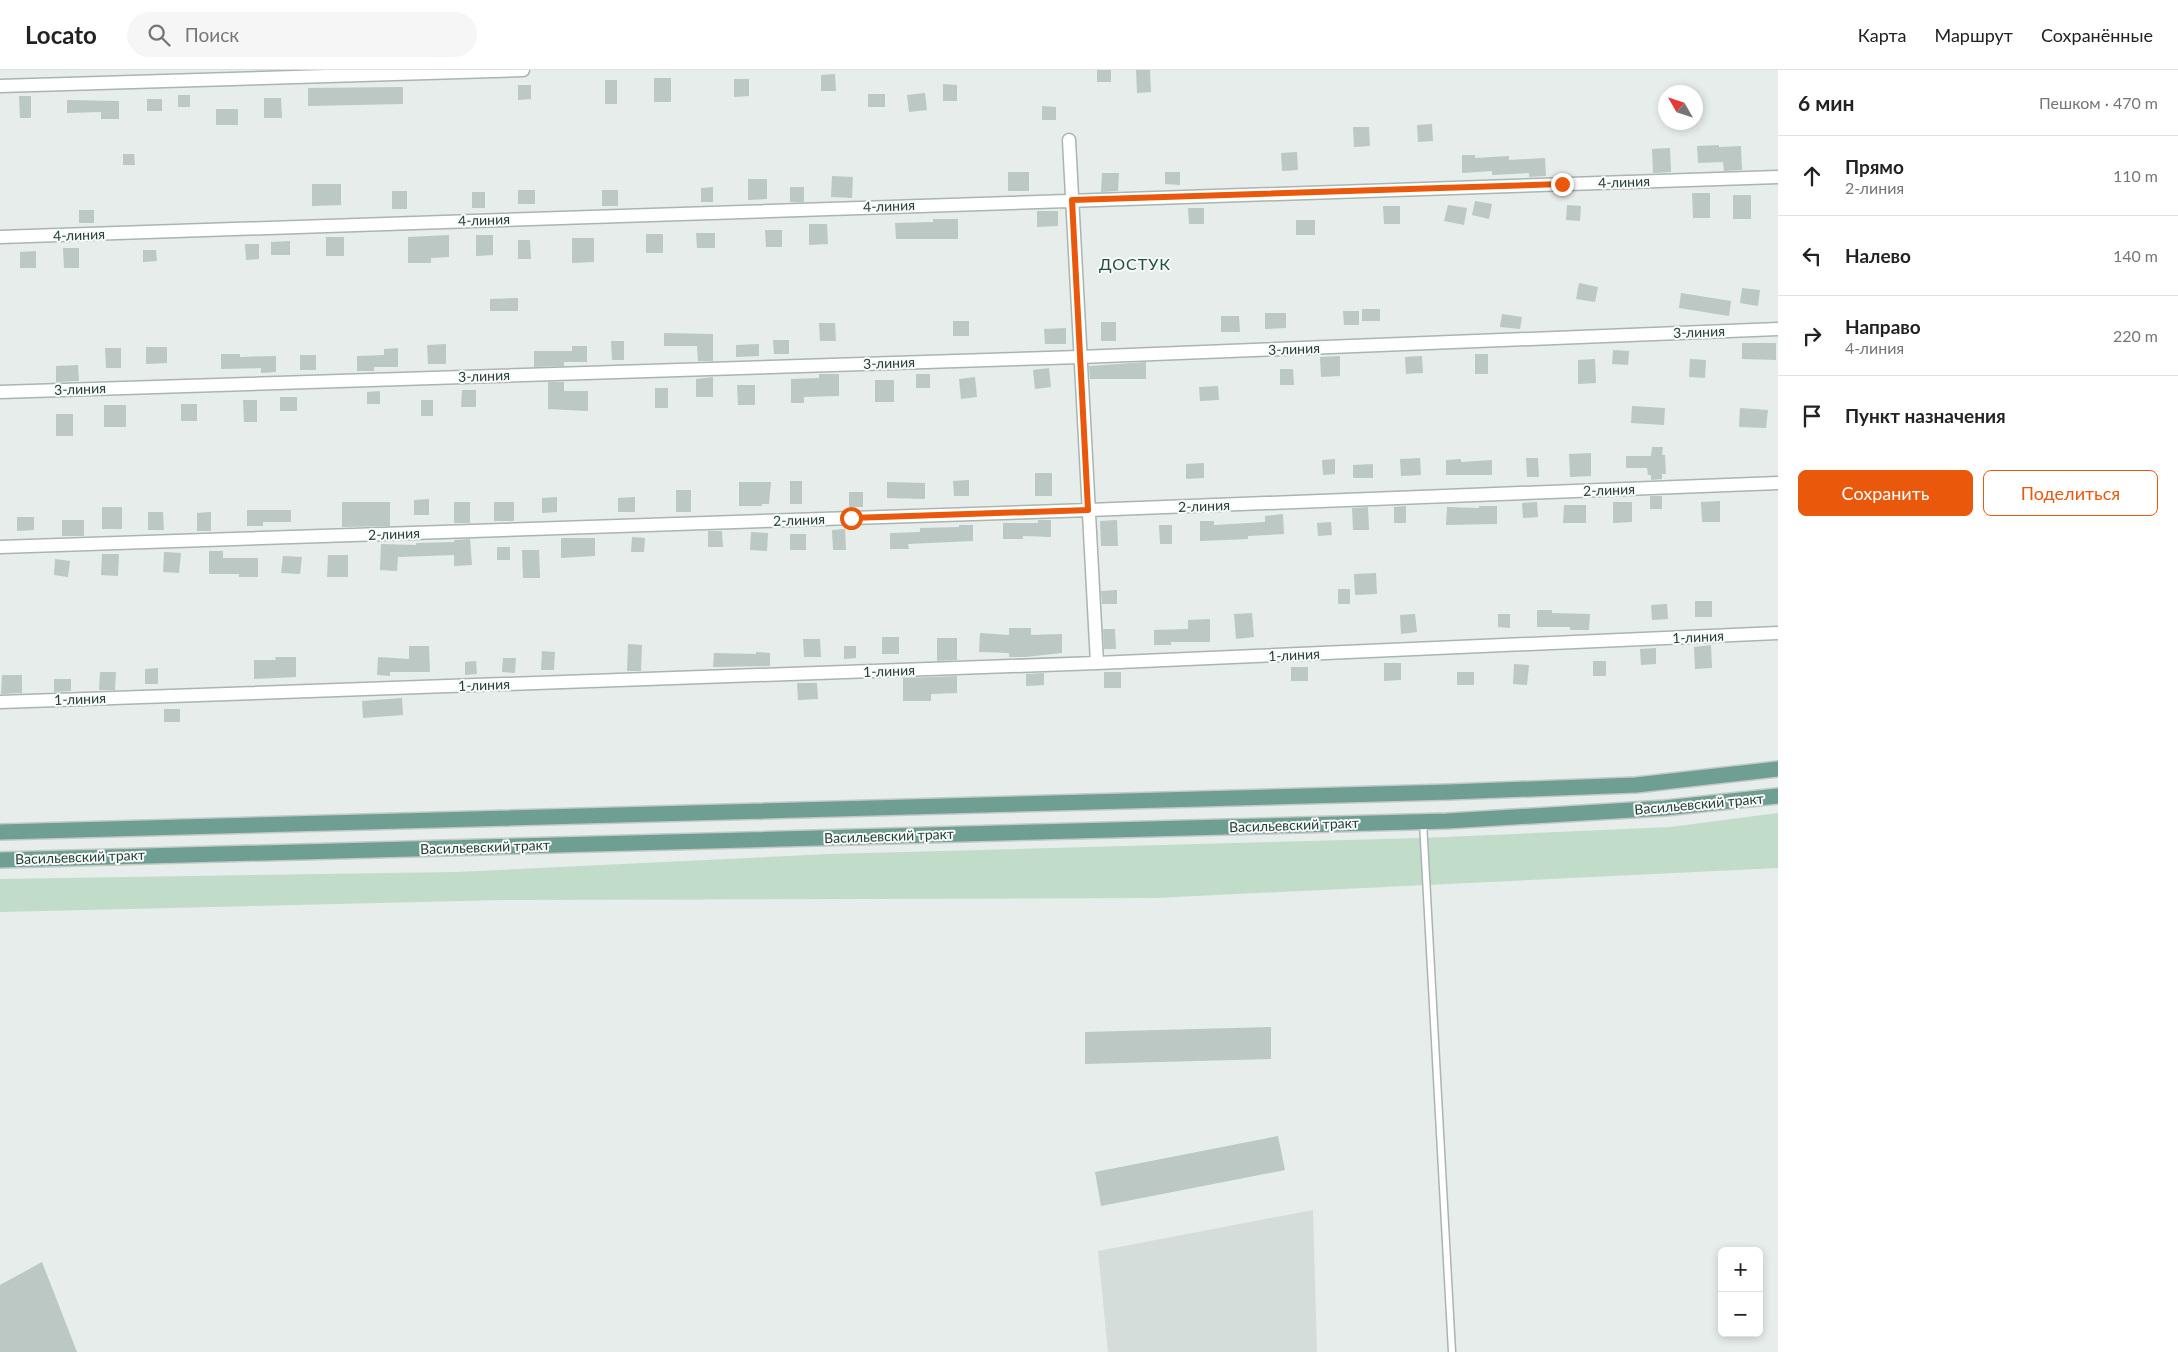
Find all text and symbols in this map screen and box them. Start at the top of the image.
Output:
search box [127,12,477,57]
text: Locato [25,20,97,49]
icon: search [145,21,173,49]
text: Поиск [185,23,239,46]
text: Карта [1858,24,1906,46]
text: Маршрут [1934,24,2013,46]
text: Сохранённые [2041,24,2153,46]
north arrow [1658,85,1703,130]
text: 6 мин [1798,90,1855,115]
text: Пешком · 470 m [2039,93,2158,112]
text: Прямо [1845,155,1904,178]
icon: ahead [1798,162,1826,190]
text: 110 m [2113,166,2158,185]
street label: 4-линия [1598,172,1650,191]
route end [1551,173,1574,196]
text: 2-линия [1845,178,1904,197]
street label: 4-линия [863,196,915,215]
street label: 4-линия [458,210,510,229]
street label: 4-линия [53,225,105,244]
icon: left [1798,242,1826,270]
text: Налево [1845,244,1911,267]
text: 140 m [2113,246,2158,265]
district label: ДОСТУК [1099,254,1171,273]
text: Направо [1845,315,1921,338]
street label: 3-линия [1673,322,1725,341]
icon: right [1798,322,1826,350]
text: 220 m [2113,326,2158,345]
text: 4-линия [1845,338,1904,357]
street label: 3-линия [1268,339,1320,358]
street label: 3-линия [863,353,915,372]
street label: 3-линия [458,366,510,385]
street label: 3-линия [54,379,106,398]
icon: arrive [1798,402,1826,430]
text: Пункт назначения [1845,404,2006,427]
button: Сохранить [1798,470,1973,516]
button: Поделиться [1983,470,2158,516]
street label: 2-линия [1583,480,1635,499]
street label: 2-линия [1178,496,1230,515]
route start [840,507,863,530]
street label: 2-линия [773,510,825,529]
street label: 2-линия [368,524,420,543]
street label: 1-линия [1672,627,1724,646]
street label: 1-линия [1268,645,1320,664]
street label: 1-линия [863,661,915,680]
street label: 1-линия [458,675,510,694]
street label: 1-линия [54,689,106,708]
street label: Васильевский тракт [1634,789,1764,818]
street label: Васильевский тракт [1229,814,1359,835]
street label: Васильевский тракт [824,825,954,846]
street label: Васильевский тракт [420,836,550,857]
street label: Васильевский тракт [15,846,145,867]
map controls [1718,1247,1763,1337]
button: + [1718,1247,1763,1292]
button: − [1718,1292,1763,1337]

